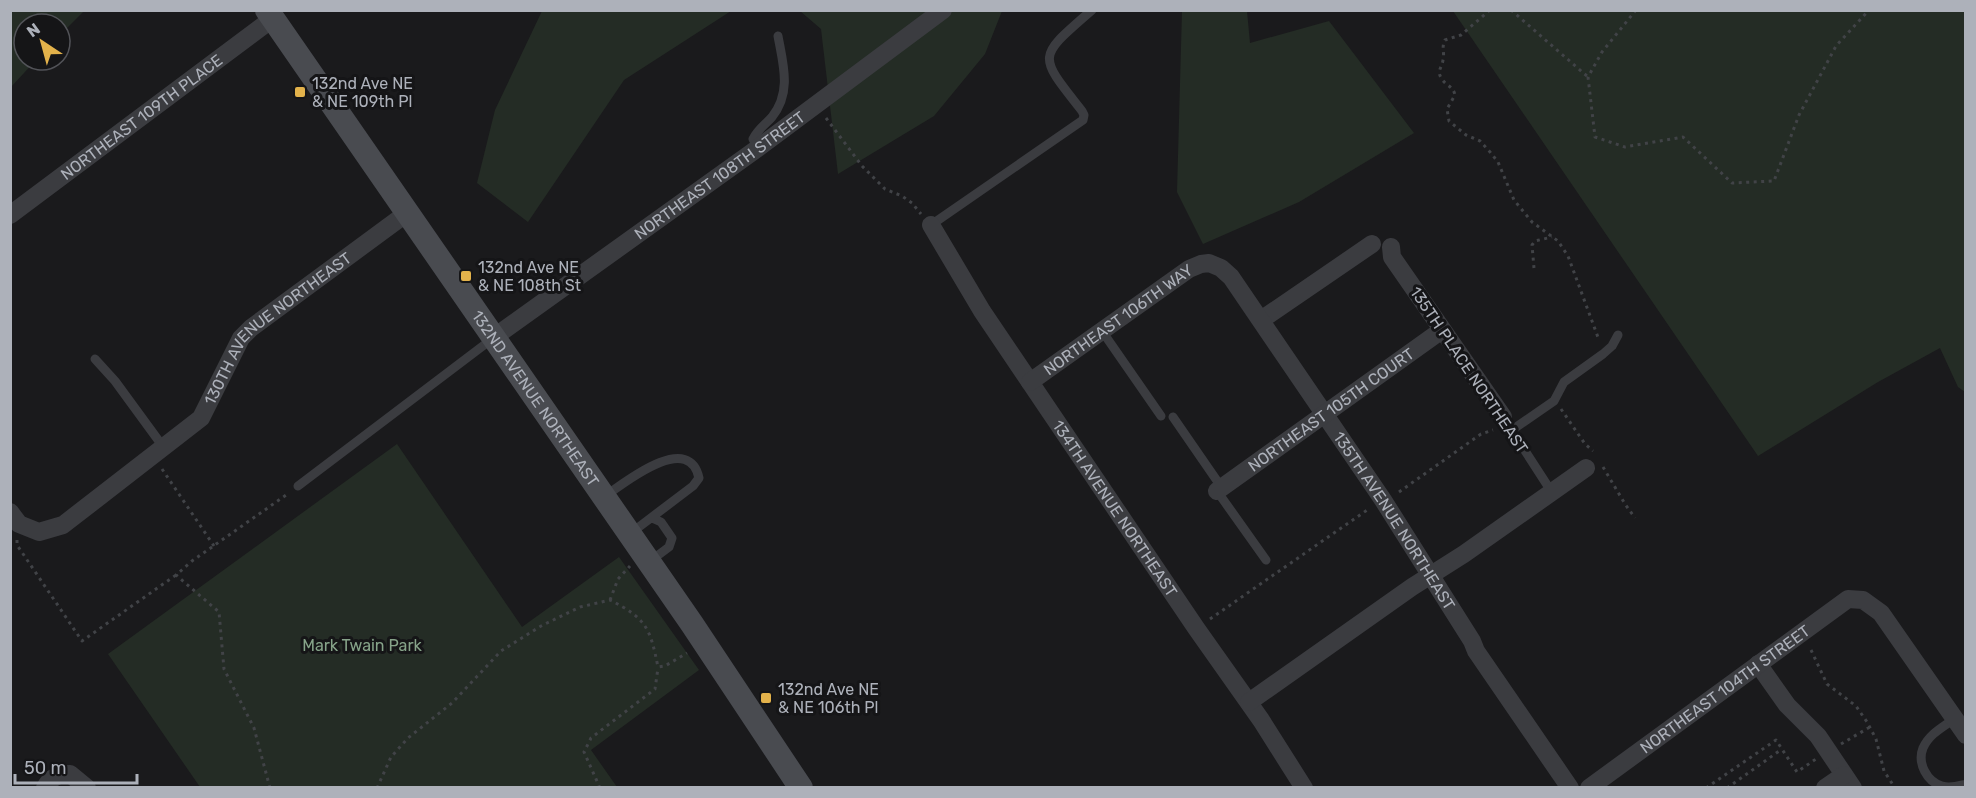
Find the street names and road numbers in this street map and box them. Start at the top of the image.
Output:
street label: NORTHEAST 109TH PLACE [57,50,226,183]
street label: NORTHEAST 108TH STREET [630,107,809,243]
street label: 130TH AVENUE NORTHEAST [200,248,355,408]
street label: NORTHEAST 106TH WAY [1040,260,1196,379]
street label: 135TH PLACE NORTHEAST [1406,283,1532,457]
street label: 132ND AVENUE NORTHEAST [468,306,603,490]
street label: NORTHEAST 105TH COURT [1244,344,1417,475]
street label: 134TH AVENUE NORTHEAST [1049,416,1181,600]
street label: 135TH AVENUE NORTHEAST [1330,428,1459,613]
street label: NORTHEAST 104TH STREET [1636,621,1813,757]

